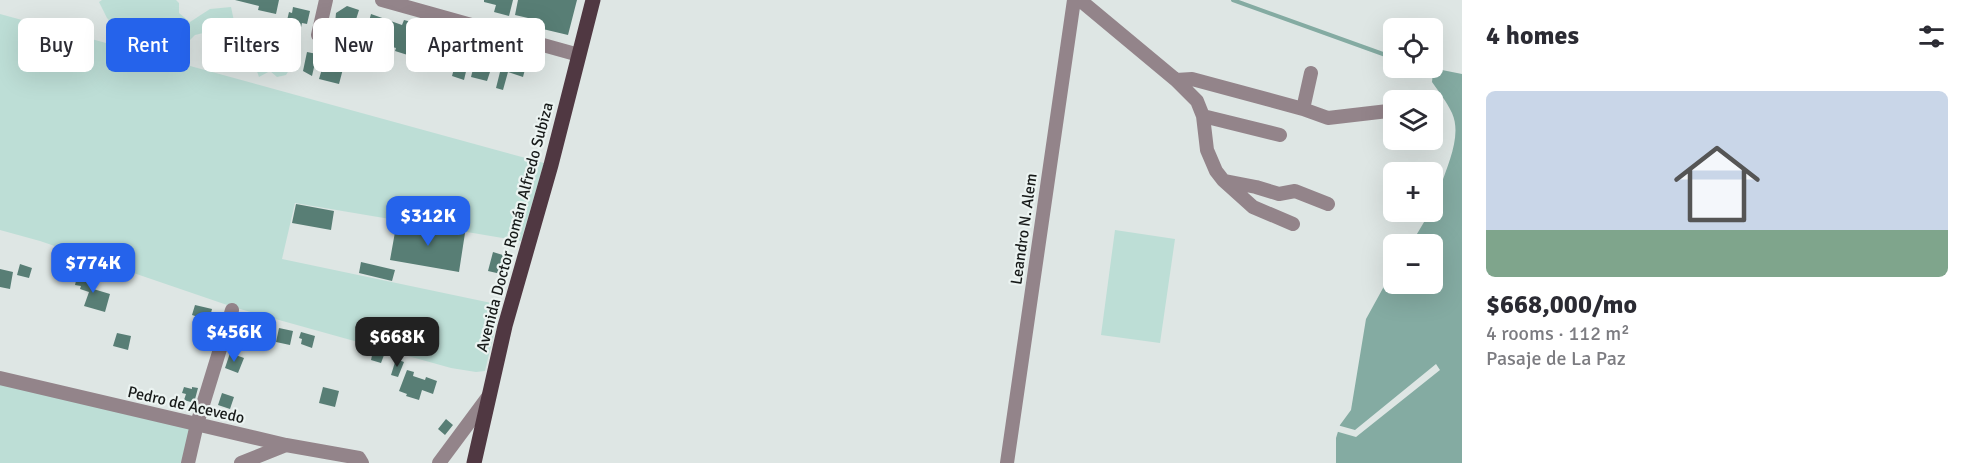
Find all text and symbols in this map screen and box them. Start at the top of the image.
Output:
chip: Buy [18,18,94,72]
chip: Rent [106,18,190,72]
chip: Filters [202,18,301,72]
chip: New [313,18,394,72]
chip: Apartment [406,18,545,72]
map controls [1383,18,1443,294]
button: locate [1383,18,1443,78]
text: 4 homes [1486,20,1579,52]
icon: filters [1915,20,1948,53]
button: layers [1383,90,1443,150]
street label: Avenida Doctor Román Alfredo Subiza [472,100,558,354]
icon: home [1663,130,1771,238]
button: + [1383,162,1443,222]
street label: Leandro N. Alem [1006,172,1042,286]
pin: $312K [386,196,470,247]
text: $312K [400,203,456,228]
button: − [1383,234,1443,294]
pin: $774K [51,243,135,294]
text: $774K [65,250,121,275]
text: $668,000/mo [1486,289,1637,321]
pin: $456K [192,312,276,363]
pin: $668K [355,317,439,368]
text: $456K [206,319,262,344]
text: 4 rooms · 112 m² [1486,321,1630,346]
text: $668K [369,324,425,349]
text: Pasaje de La Paz [1486,346,1626,371]
street label: Pedro de Acevedo [126,382,246,428]

